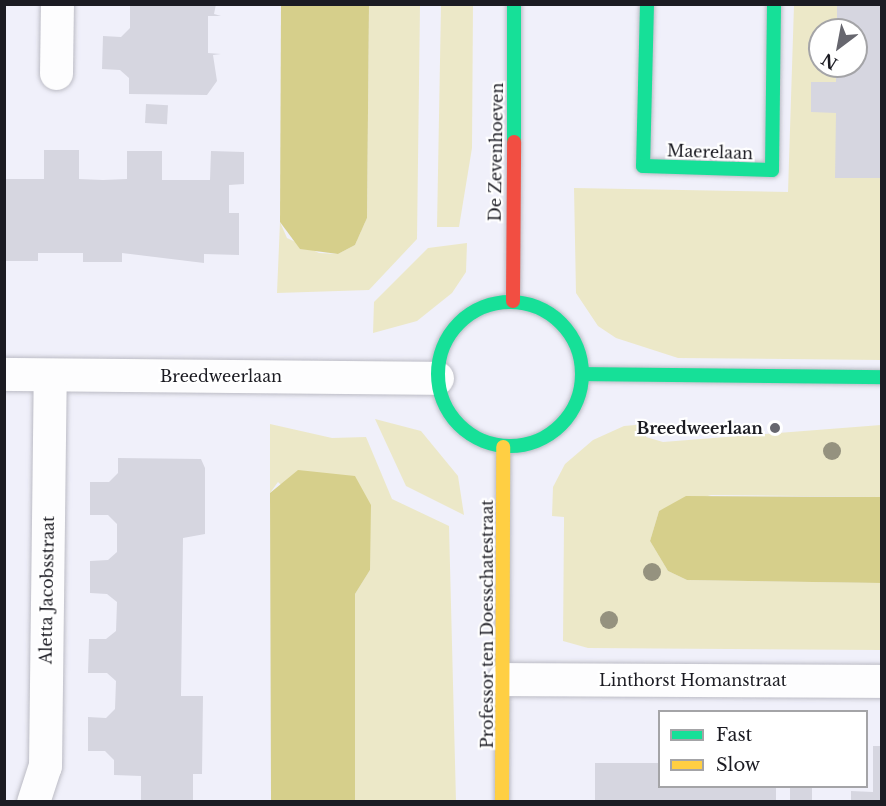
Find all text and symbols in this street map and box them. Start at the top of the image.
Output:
north arrow [808,18,868,78]
text: N [818,49,841,74]
street label: De Zevenhoeven [485,82,507,222]
street label: Maerelaan [667,141,753,163]
street label: Breedweerlaan [160,366,282,386]
place label: Breedweerlaan [636,418,763,438]
marker: Breedweerlaan [768,421,782,435]
street label: Professor ten Doesschatestraat [477,499,497,749]
street label: Aletta Jacobsstraat [36,516,58,664]
street label: Linthorst Homanstraat [599,670,787,690]
legend [658,710,868,788]
text: Fast [716,724,752,746]
text: Slow [716,754,760,776]

